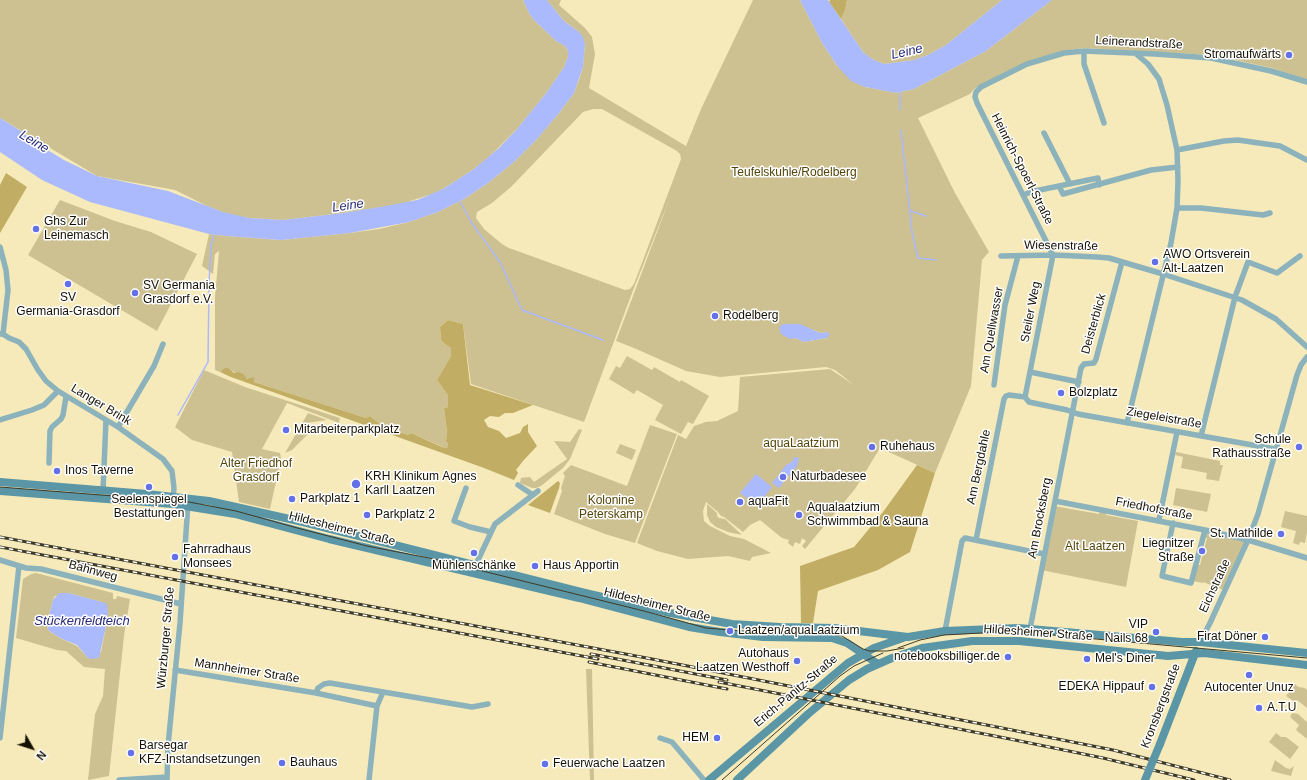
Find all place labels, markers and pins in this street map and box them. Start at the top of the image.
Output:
place label: Stromaufwärts [1204,48,1281,62]
marker: Stromaufwärts [1284,50,1294,60]
place label: Ghs Zur Leinemasch [44,215,109,243]
marker: Ghs Zur Leinemasch [31,224,41,234]
place label: AWO Ortsverein Alt-Laatzen [1163,248,1250,276]
marker: AWO Ortsverein Alt-Laatzen [1150,257,1160,267]
marker: SV Germania-Grasdorf [63,279,73,289]
place label: SV Germania Grasdorf e.V. [143,279,215,307]
marker: SV Germania Grasdorf e.V. [130,288,140,298]
place label: SV Germania-Grasdorf [16,291,120,319]
place label: Rodelberg [723,309,778,323]
marker: Rodelberg [710,311,720,321]
place label: Bolzplatz [1069,386,1118,400]
marker: Bolzplatz [1056,388,1066,398]
place label: Mitarbeiterparkplatz [294,423,399,437]
marker: Mitarbeiterparkplatz [281,425,291,435]
place label: Schule Rathausstraße [1212,433,1291,461]
place label: Ruhehaus [880,440,935,454]
marker: Ruhehaus [867,442,877,452]
marker: Schule Rathausstraße [1294,442,1304,452]
place label: Inos Taverne [65,464,134,478]
marker: Inos Taverne [52,466,62,476]
place label: KRH Klinikum Agnes Karll Laatzen [365,470,476,498]
place label: Naturbadesee [791,470,866,484]
marker: Naturbadesee [778,472,788,482]
marker: KRH Klinikum Agnes Karll Laatzen [350,478,362,490]
marker: Seelenspiegel Bestattungen [144,482,154,492]
place label: Parkplatz 1 [300,492,360,506]
place label: Seelenspiegel Bestattungen [111,493,187,521]
marker: Parkplatz 1 [287,494,297,504]
place label: aquaFit [748,495,788,509]
marker: aquaFit [735,497,745,507]
place label: Aqualaatzium Schwimmbad & Sauna [807,501,928,529]
place label: Parkplatz 2 [375,508,435,522]
marker: Parkplatz 2 [362,510,372,520]
marker: Aqualaatzium Schwimmbad & Sauna [794,510,804,520]
place label: St. Mathilde [1210,527,1273,541]
marker: St. Mathilde [1276,529,1286,539]
place label: Liegnitzer Straße [1142,537,1194,565]
place label: Fahrradhaus Monsees [183,543,251,571]
marker: Liegnitzer Straße [1197,546,1207,556]
marker: Mühlenschänke [469,548,479,558]
marker: Fahrradhaus Monsees [170,552,180,562]
place label: Mühlenschänke [432,559,516,573]
place label: Haus Apportin [543,559,619,573]
marker: Haus Apportin [530,561,540,571]
place label: VIP Nails 68 [1105,618,1148,646]
place label: Laatzen/aquaLaatzium [738,624,859,638]
marker: Laatzen/aquaLaatzium [725,626,735,636]
marker: VIP Nails 68 [1151,627,1161,637]
place label: Firat Döner [1197,630,1257,644]
marker: Firat Döner [1260,632,1270,642]
place label: Autohaus Laatzen Westhoff [696,647,789,675]
place label: notebooksbilliger.de [894,650,1000,664]
marker: notebooksbilliger.de [1003,652,1013,662]
place label: Mel's Diner [1095,652,1155,666]
marker: Mel's Diner [1082,654,1092,664]
marker: Autohaus Laatzen Westhoff [792,656,802,666]
marker: Autocenter Unuz [1244,670,1254,680]
place label: EDEKA Hippauf [1059,680,1144,694]
place label: Autocenter Unuz [1204,681,1294,695]
marker: EDEKA Hippauf [1147,682,1157,692]
place label: A.T.U [1267,701,1296,715]
marker: A.T.U [1254,703,1264,713]
place label: HEM [682,731,709,745]
marker: HEM [712,733,722,743]
place label: Barsegar KFZ-Instandsetzungen [139,739,260,767]
marker: Barsegar KFZ-Instandsetzungen [126,748,136,758]
place label: Bauhaus [290,756,337,770]
place label: Feuerwache Laatzen [553,757,665,771]
marker: Bauhaus [277,758,287,768]
marker: Feuerwache Laatzen [540,759,550,769]

